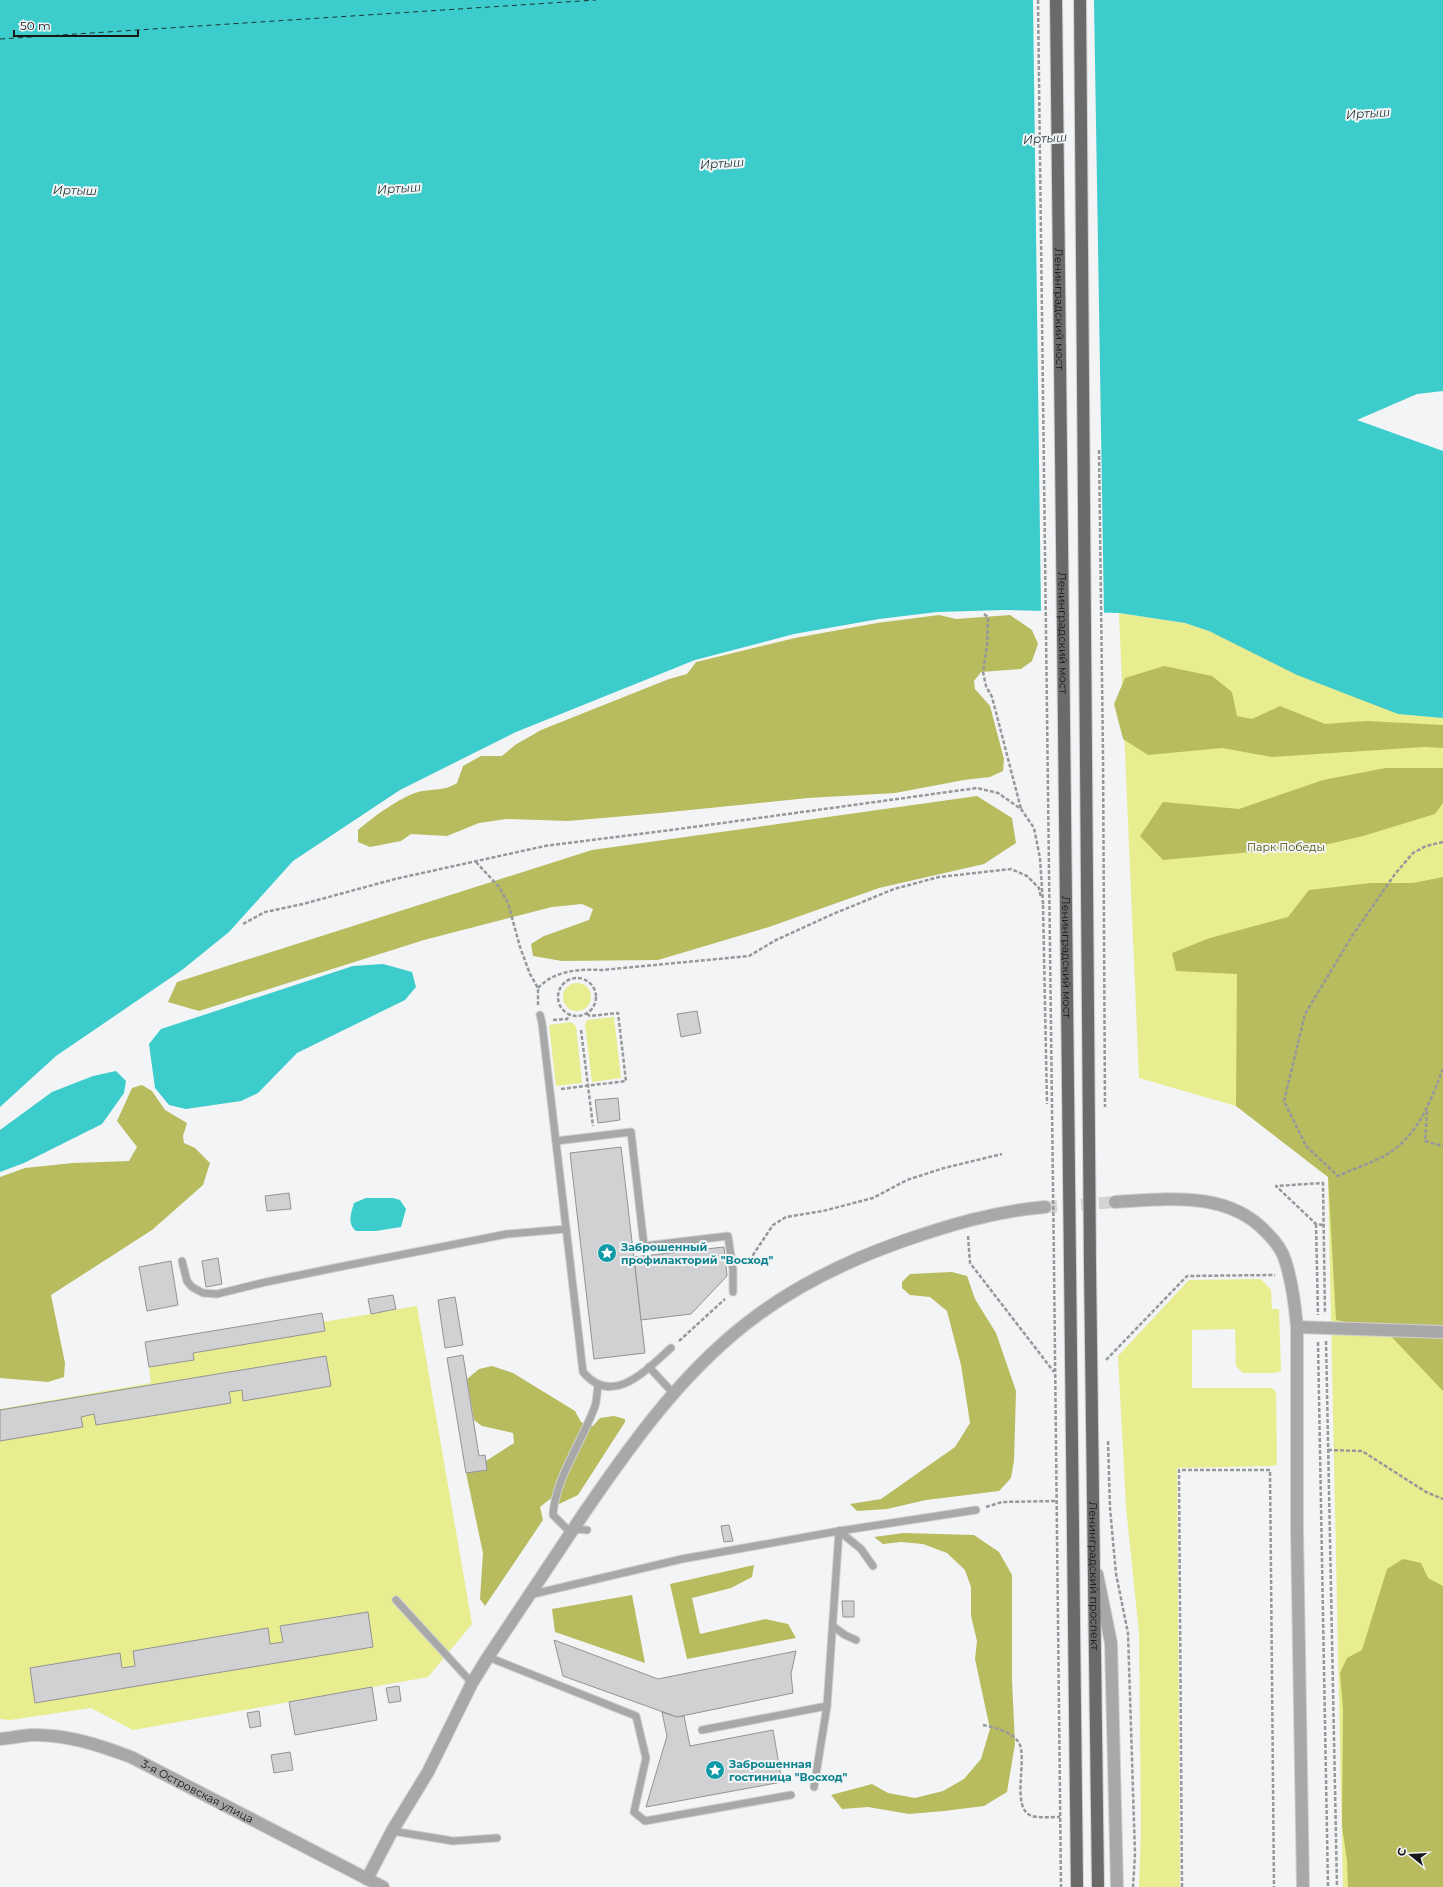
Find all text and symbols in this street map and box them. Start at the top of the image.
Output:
scale bar [14,12,138,38]
text: 50 m [20,18,51,33]
water label: Иртыш [1345,104,1391,122]
water label: Иртыш [1022,129,1068,147]
water label: Иртыш [699,154,745,172]
water label: Иртыш [376,179,422,197]
water label: Иртыш [53,182,97,198]
street label: Ленинградский мост [1052,248,1067,371]
street label: Ленинградский мост [1055,572,1071,695]
park label: Парк Победы [1247,840,1325,854]
street label: Ленинградский мост [1059,896,1074,1019]
place label: Заброшенный профилакторий "Восход" [620,1240,773,1267]
place icon: Заброшенный профилакторий "Восход" [596,1242,618,1264]
street label: Ленинградский проспект [1086,1501,1102,1651]
street label: 3-я Островская улица [139,1756,256,1826]
place label: Заброшенная гостиница "Восход" [728,1757,847,1784]
place icon: Заброшенная гостиница "Восход" [704,1759,726,1781]
north arrow [1391,1835,1431,1875]
text: С [1394,1846,1409,1858]

